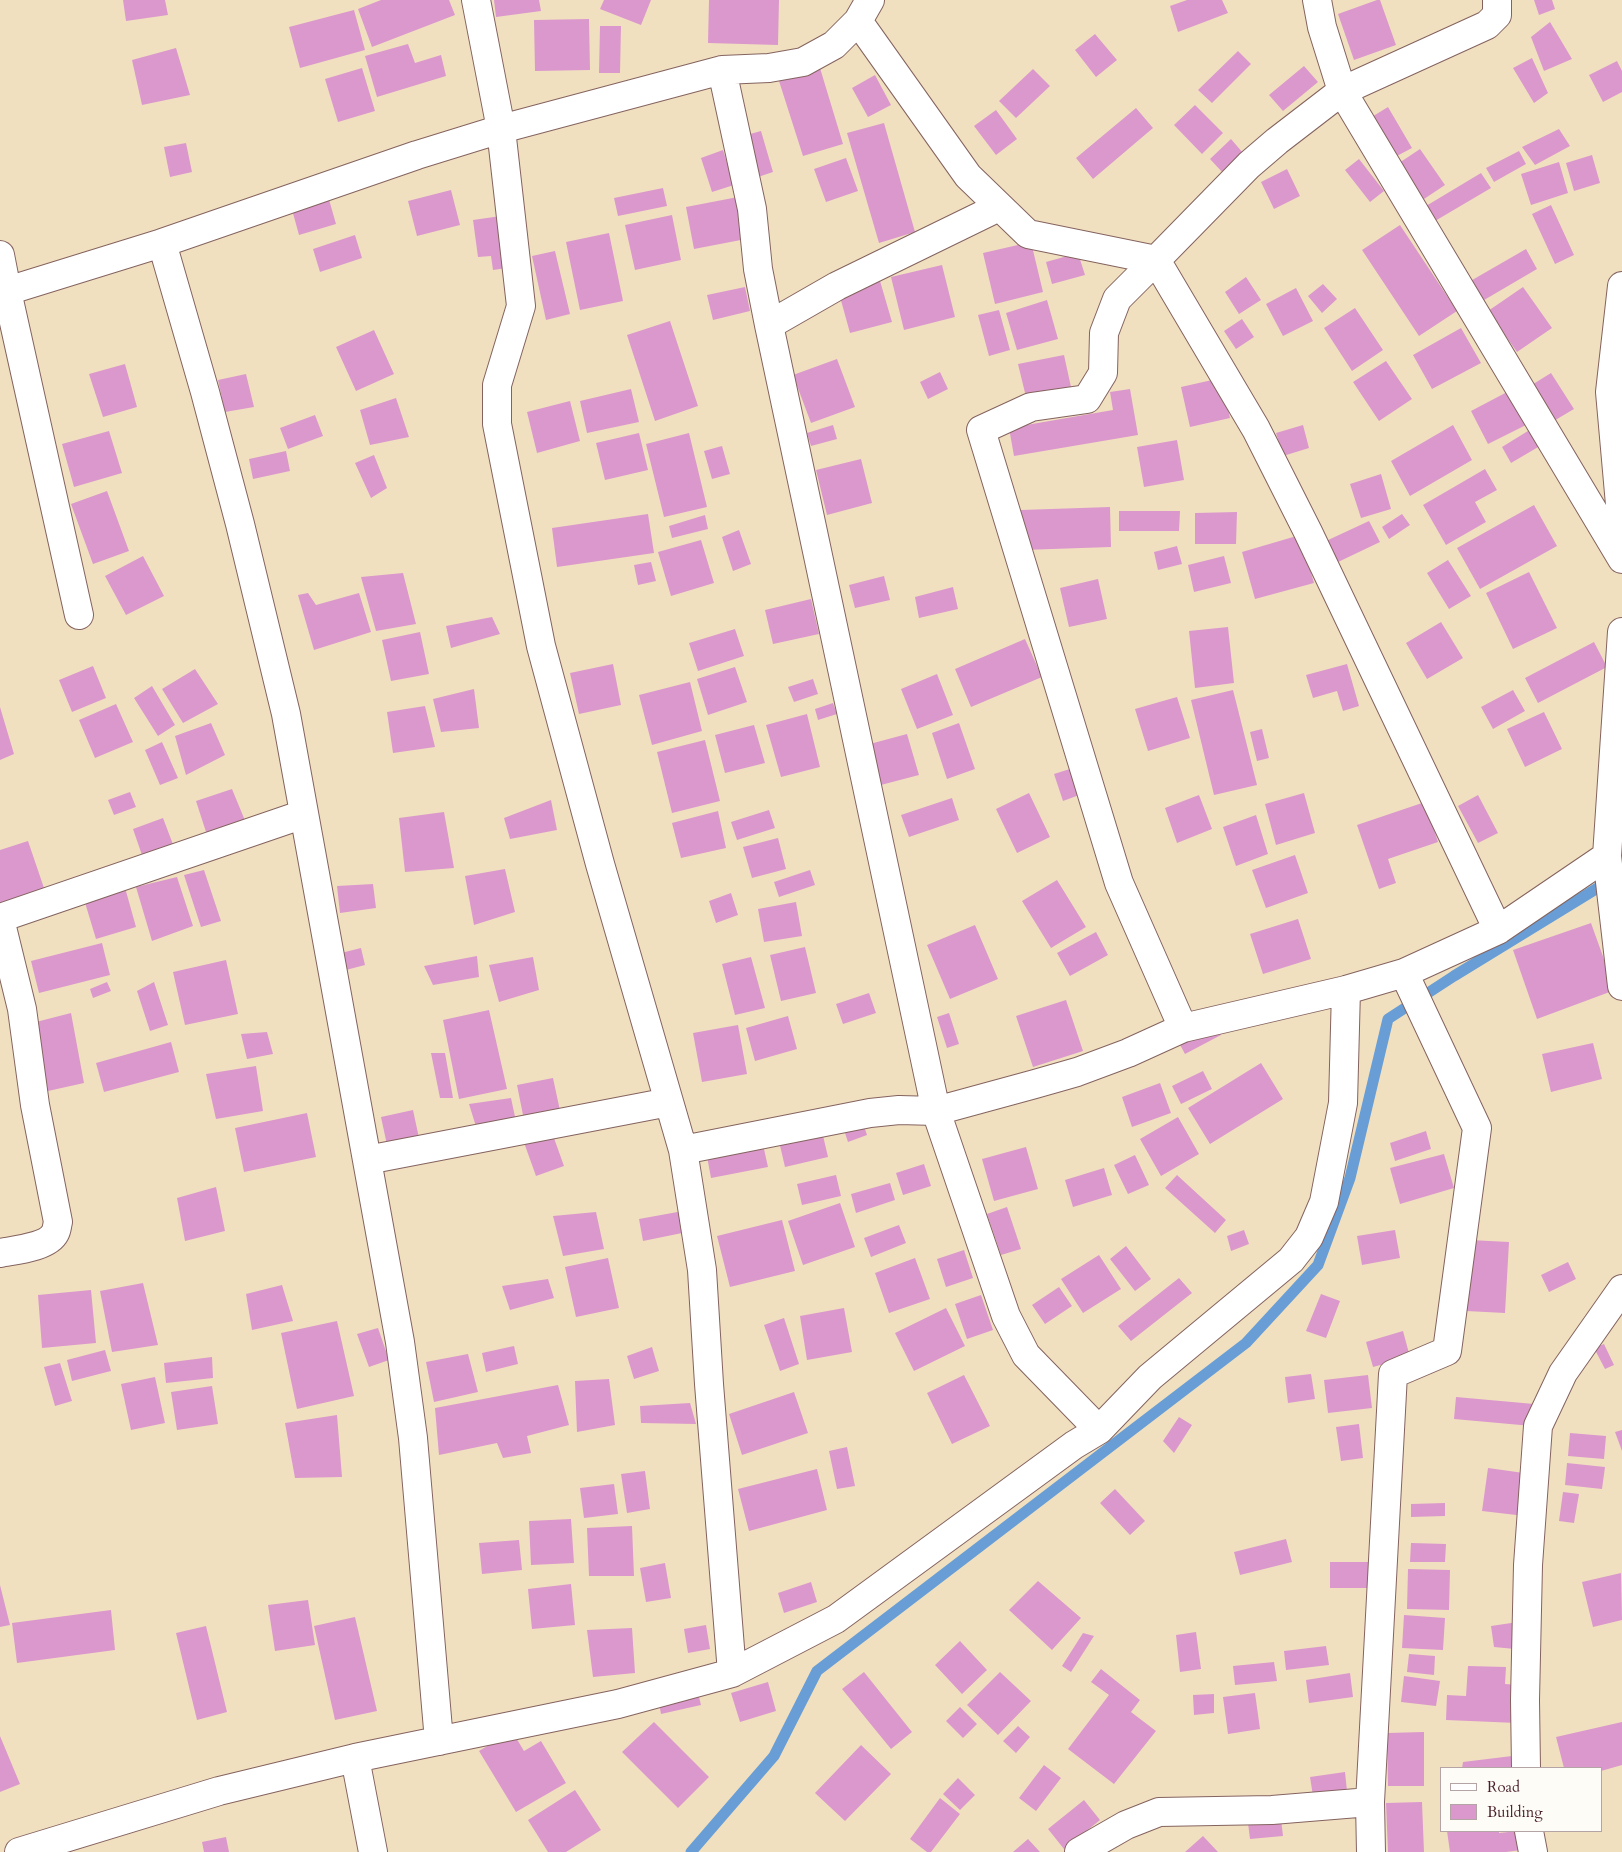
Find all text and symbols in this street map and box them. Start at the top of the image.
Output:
legend [1440,1767,1602,1832]
text: Road [1487,1777,1520,1797]
text: Building [1487,1802,1543,1822]

